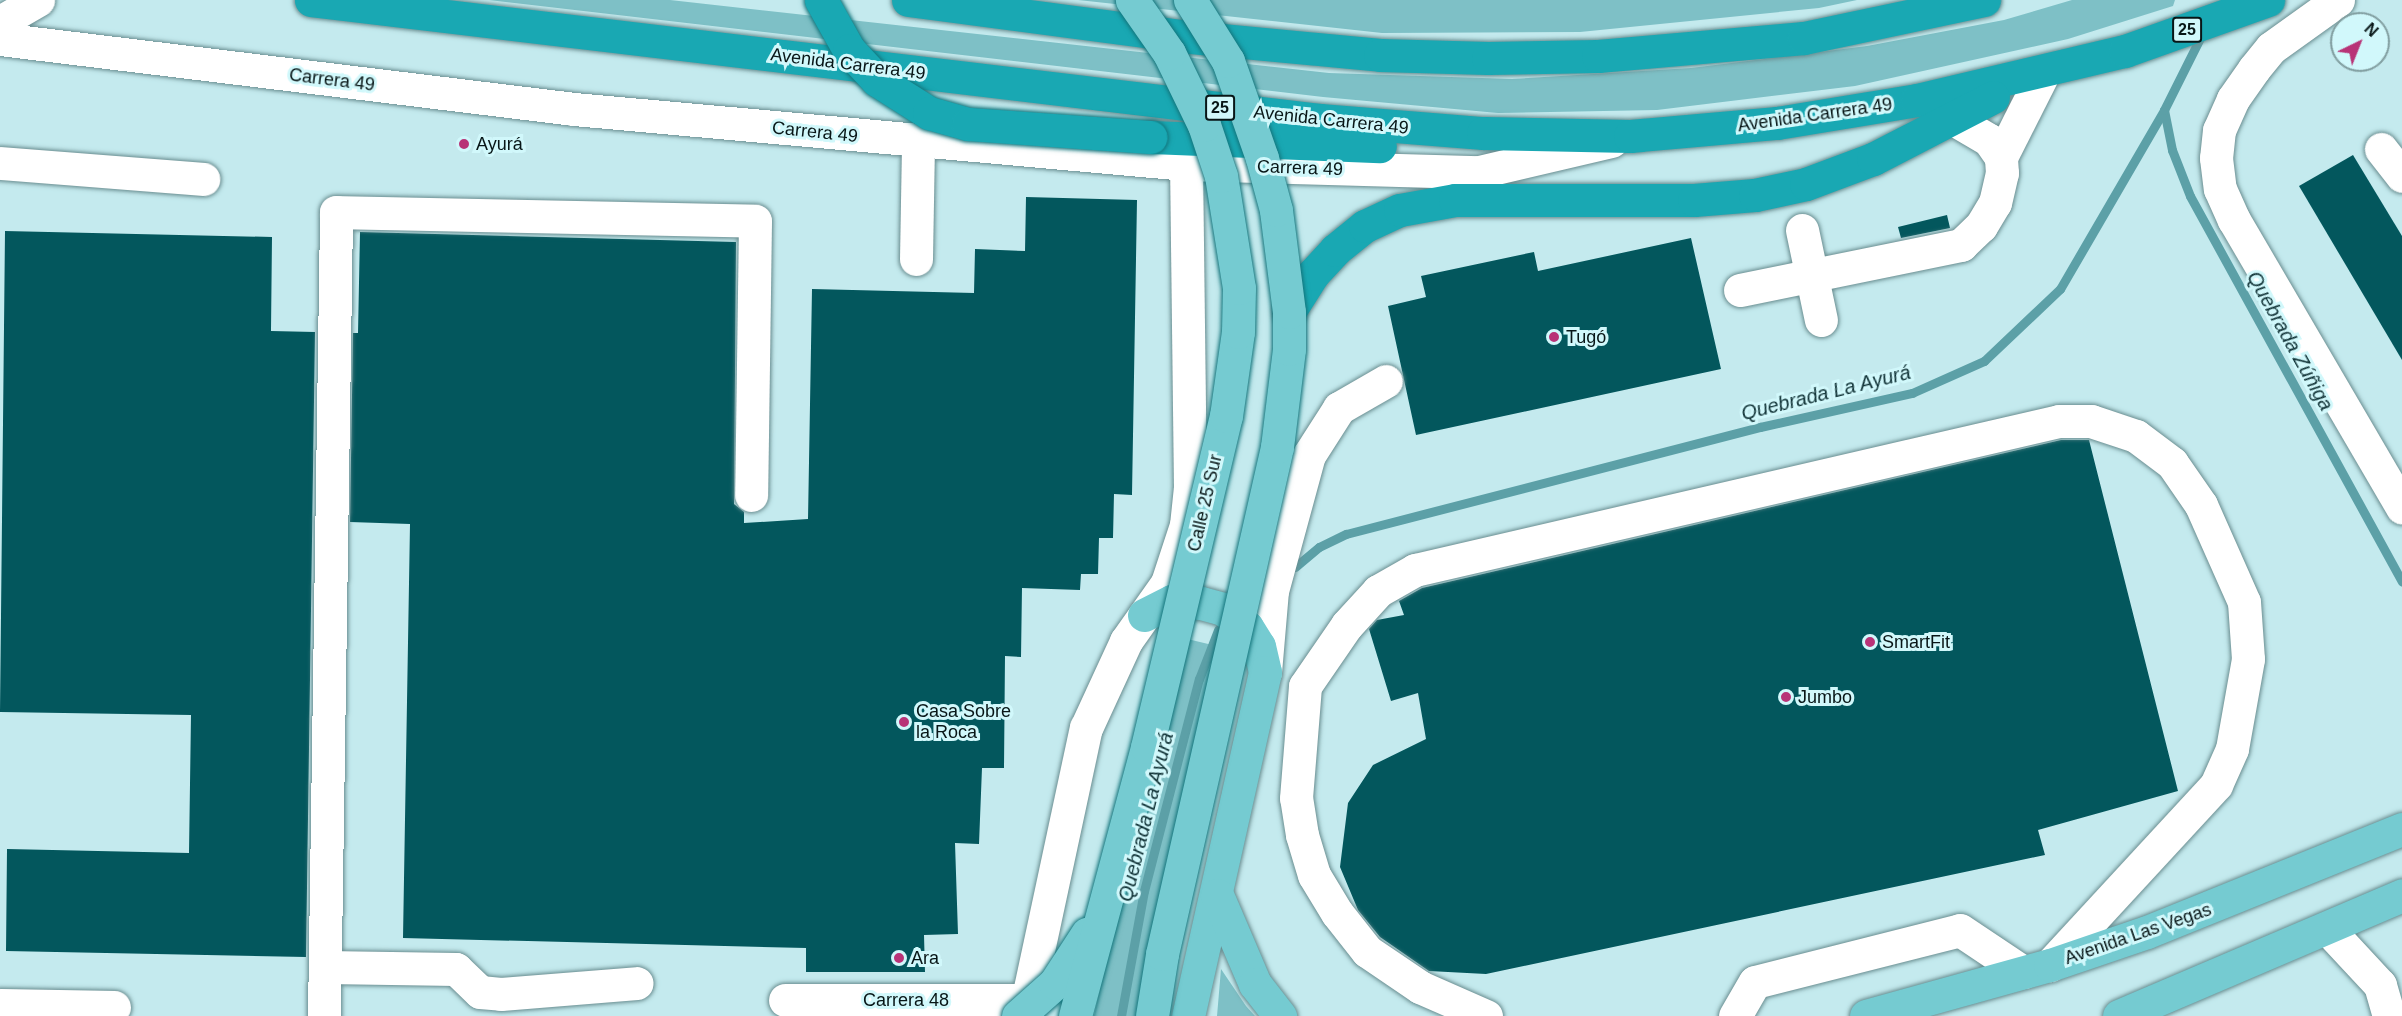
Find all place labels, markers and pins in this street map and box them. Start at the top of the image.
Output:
place label: Ayurá [476,133,523,155]
marker: Ayurá [457,137,471,151]
place label: Tugó [1566,326,1606,348]
marker: Tugó [1547,330,1561,344]
place label: SmartFit [1882,631,1950,653]
marker: SmartFit [1863,635,1877,649]
place label: Jumbo [1798,686,1852,708]
marker: Jumbo [1779,690,1793,704]
place label: Casa Sobre la Roca [916,701,1011,744]
marker: Casa Sobre la Roca [897,715,911,729]
place label: Ara [911,947,939,969]
marker: Ara [892,951,906,965]

